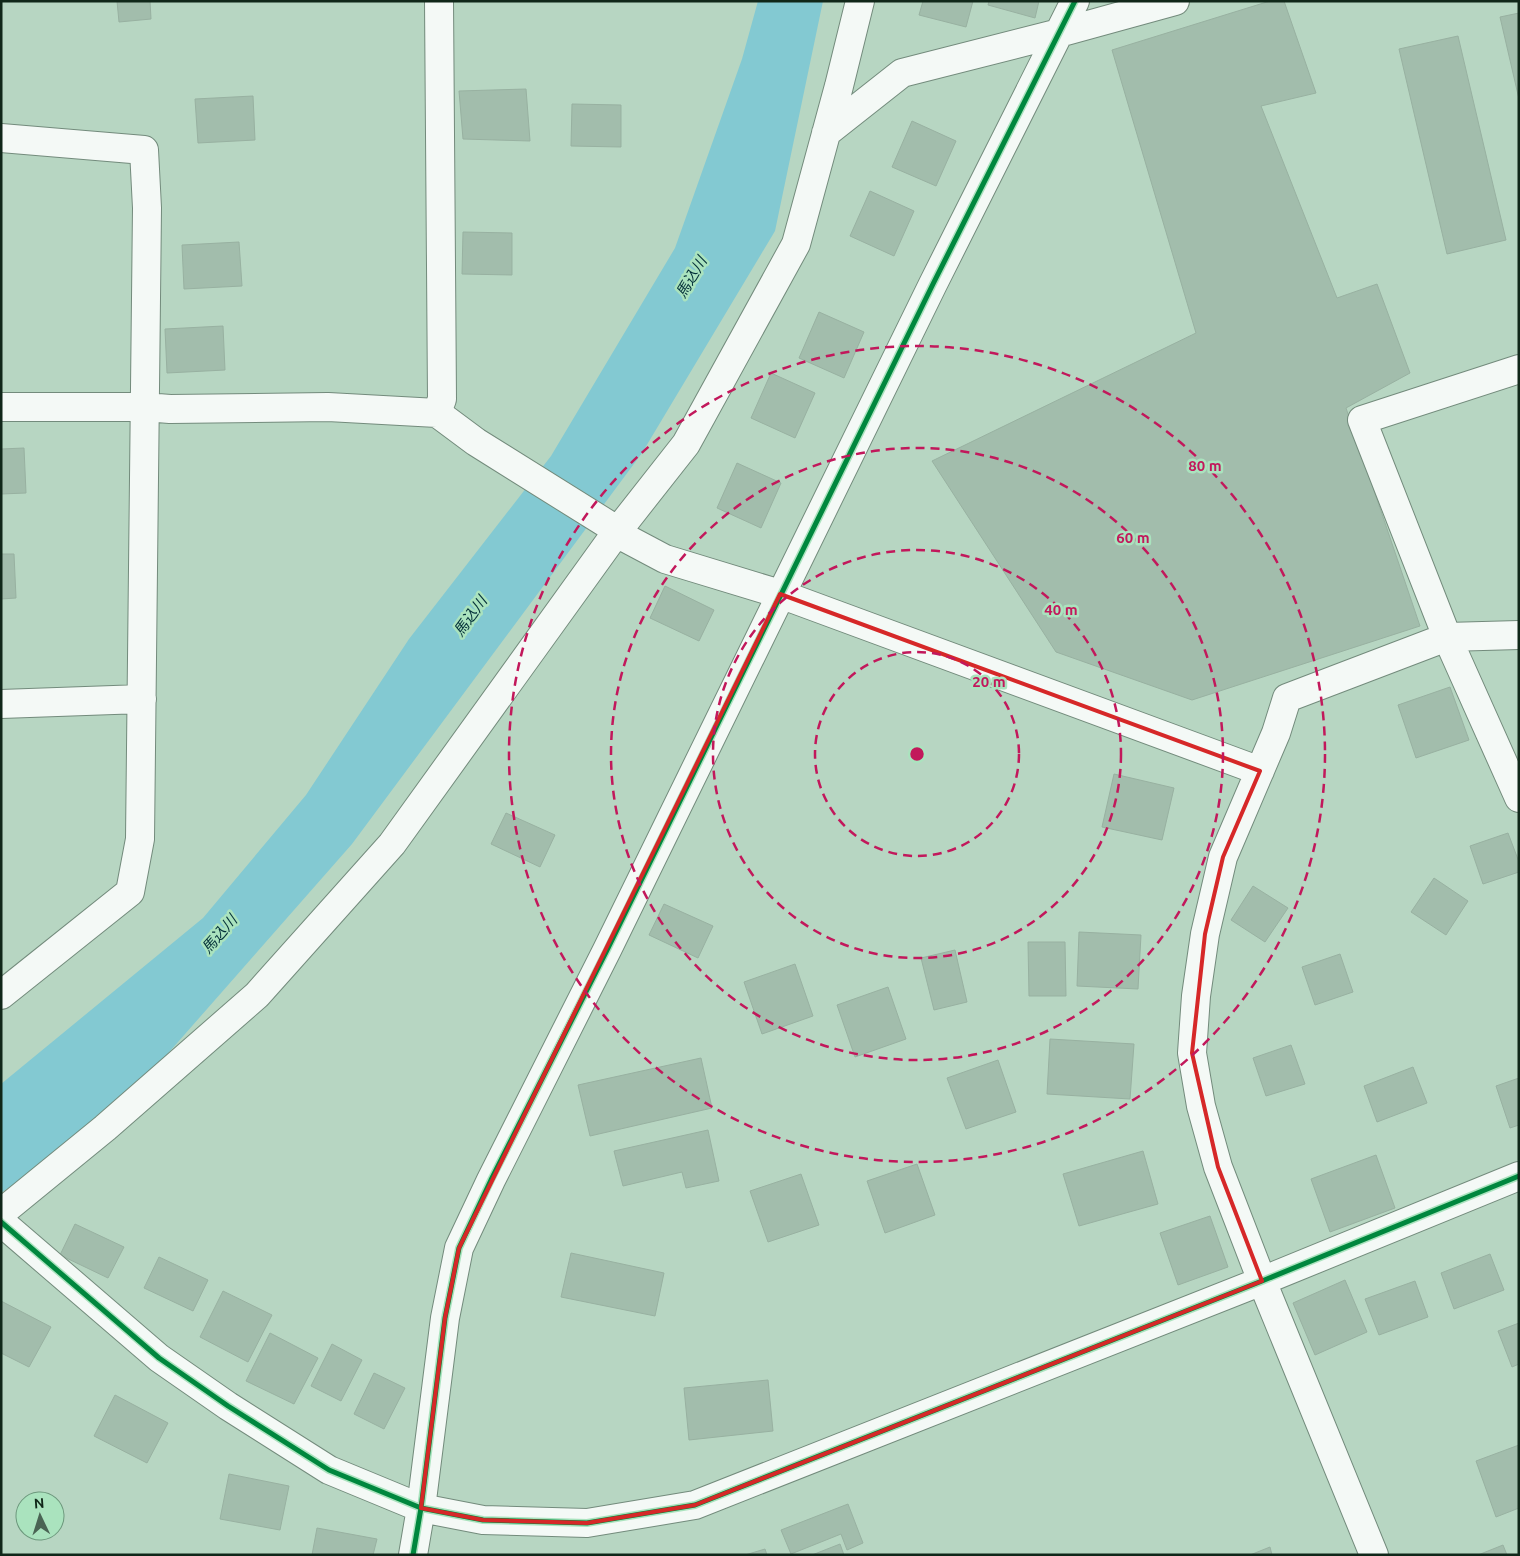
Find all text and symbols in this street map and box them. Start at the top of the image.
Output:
water label: 馬込川 [672,252,711,301]
text: 80 m [1188,457,1222,474]
text: 60 m [1116,529,1150,546]
water label: 馬込川 [450,591,491,639]
text: 40 m [1044,601,1078,618]
text: 20 m [972,673,1006,690]
centre of rings [908,745,926,763]
water label: 馬込川 [198,910,241,957]
north arrow [15,1491,65,1541]
text: N [33,1495,45,1511]

